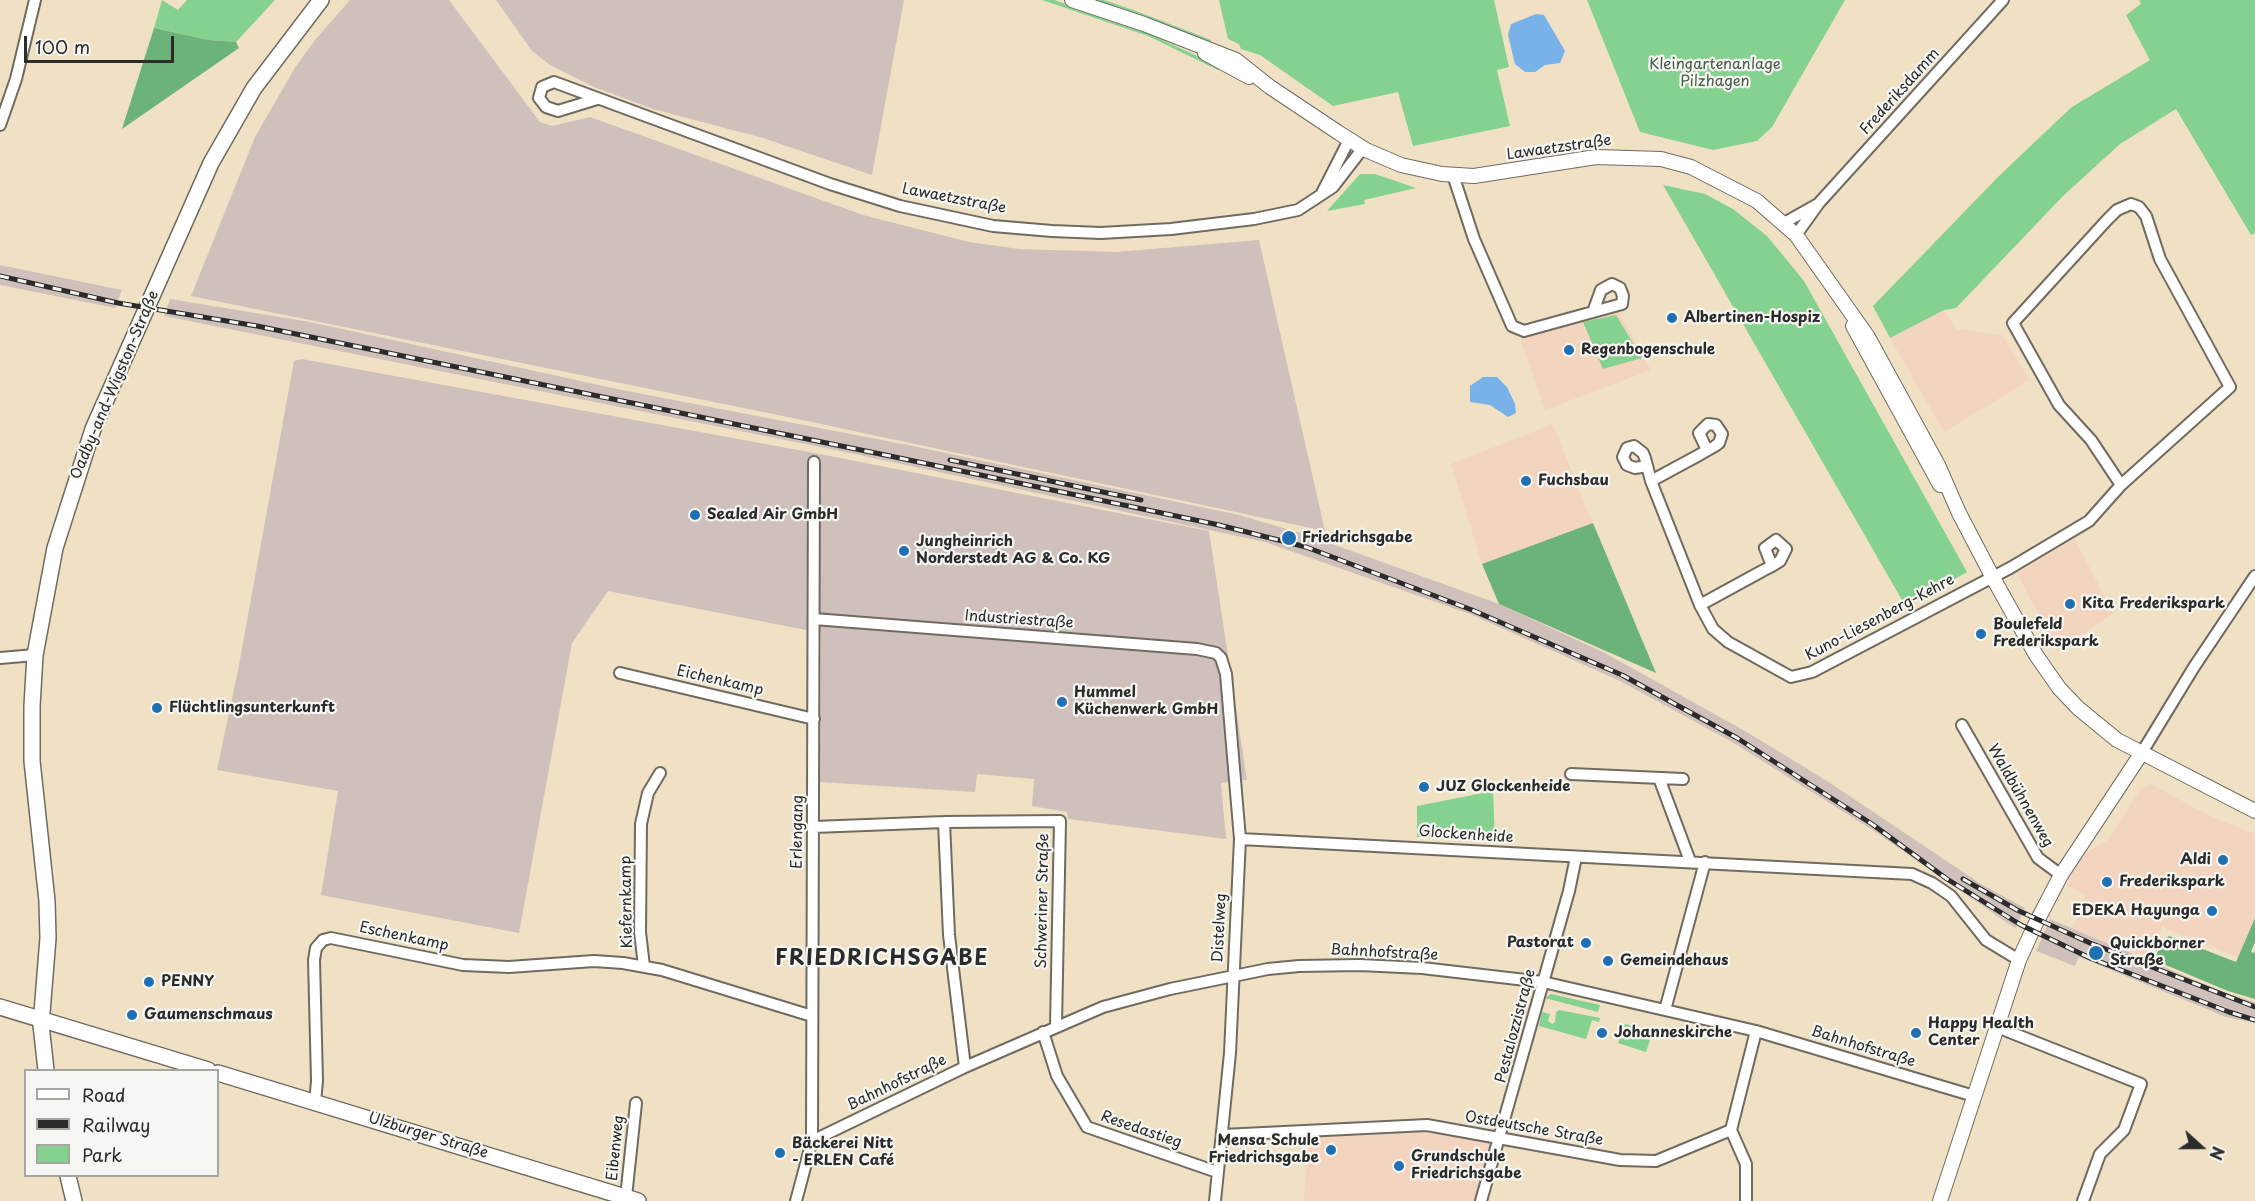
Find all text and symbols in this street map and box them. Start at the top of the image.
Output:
scale bar [27,24,177,62]
text: 100 m [35,33,90,60]
street label: Frederiksdamm [1857,45,1943,139]
park label: Kleingartenanlage Pilzhagen [1649,56,1781,91]
street label: Lawaetzstraße [1505,132,1613,164]
street label: Lawaetzstraße [900,180,1008,218]
street label: Oadby-and-Wigston-Straße [67,288,163,482]
place label: Albertinen-Hospiz [1684,309,1820,327]
marker: Albertinen-Hospiz [1665,311,1679,325]
place label: Regenbogenschule [1581,341,1715,359]
marker: Regenbogenschule [1562,343,1576,357]
place label: Fuchsbau [1538,472,1609,490]
marker: Fuchsbau [1519,474,1533,488]
place label: Sealed Air GmbH [707,506,838,524]
marker: Sealed Air GmbH [688,508,702,522]
marker: Friedrichsgabe [1280,529,1298,547]
place label: Friedrichsgabe [1302,529,1413,547]
place label: Jungheinrich Norderstedt AG & Co. KG [916,533,1110,568]
marker: Jungheinrich Norderstedt AG & Co. KG [897,544,911,558]
street label: Kuno-Liesenberg-Kehre [1802,571,1958,665]
place label: Kita Frederikspark [2082,595,2225,613]
marker: Kita Frederikspark [2063,597,2077,611]
street label: Industriestraße [964,607,1074,633]
place label: Boulefeld Frederikspark [1993,616,2099,651]
marker: Boulefeld Frederikspark [1974,627,1988,641]
street label: Eichenkamp [675,662,765,700]
place label: Hummel Küchenwerk GmbH [1074,684,1218,719]
marker: Hummel Küchenwerk GmbH [1055,695,1069,709]
place label: Flüchtlingsunterkunft [169,699,335,717]
marker: Flüchtlingsunterkunft [150,701,164,715]
street label: Waldbühnenweg [1983,741,2057,851]
place label: JUZ Glockenheide [1436,778,1570,796]
marker: JUZ Glockenheide [1417,780,1431,794]
street label: Erlengang [788,795,808,869]
street label: Glockenheide [1418,823,1514,847]
street label: Schweriner Straße [1033,833,1053,969]
place label: Aldi [2180,851,2211,869]
marker: Aldi [2216,853,2230,867]
street label: Kiefernkamp [617,856,637,948]
place label: Frederikspark [2119,873,2225,891]
marker: Frederikspark [2100,875,2114,889]
street label: Distelweg [1209,893,1231,963]
place label: EDEKA Hayunga [2072,902,2200,920]
marker: EDEKA Hayunga [2205,904,2219,918]
street label: Eschenkamp [358,919,450,955]
place label: Pastorat [1507,934,1574,952]
place label: Quickborner Straße [2110,935,2205,970]
marker: Pastorat [1579,936,1593,950]
street label: Bahnhofstraße [1329,941,1439,965]
marker: Quickborner Straße [2087,944,2105,962]
district label: FRIEDRICHSGABE [775,946,989,972]
place label: Gemeindehaus [1620,952,1729,970]
marker: Gemeindehaus [1601,954,1615,968]
street label: Pestalozzistraße [1492,967,1540,1085]
place label: PENNY [161,973,214,991]
marker: PENNY [142,975,156,989]
place label: Gaumenschmaus [144,1006,273,1024]
marker: Gaumenschmaus [125,1008,139,1022]
place label: Happy Health Center [1928,1015,2034,1050]
street label: Bahnhofstraße [1809,1023,1917,1071]
place label: Johanneskirche [1614,1024,1732,1042]
marker: Johanneskirche [1595,1026,1609,1040]
marker: Happy Health Center [1909,1026,1923,1040]
street label: Bahnhofstraße [844,1051,950,1115]
legend [24,1069,219,1177]
text: Road [82,1081,126,1108]
street label: Resedastieg [1098,1108,1184,1152]
street label: Ostdeutsche Straße [1463,1108,1605,1150]
street label: Ulzburger Straße [366,1109,490,1163]
text: Railway [82,1111,150,1138]
street label: Eibenweg [604,1114,628,1182]
north arrow [2171,1117,2231,1177]
place label: Mensa Schule Friedrichsgabe [1208,1132,1319,1167]
place label: Bäckerei Nitt - ERLEN Café [792,1135,894,1170]
text: Park [82,1141,122,1168]
marker: Mensa Schule Friedrichsgabe [1324,1143,1338,1157]
text: N [2204,1143,2231,1164]
marker: Bäckerei Nitt - ERLEN Café [773,1146,787,1160]
place label: Grundschule Friedrichsgabe [1411,1148,1522,1183]
marker: Grundschule Friedrichsgabe [1392,1159,1406,1173]

